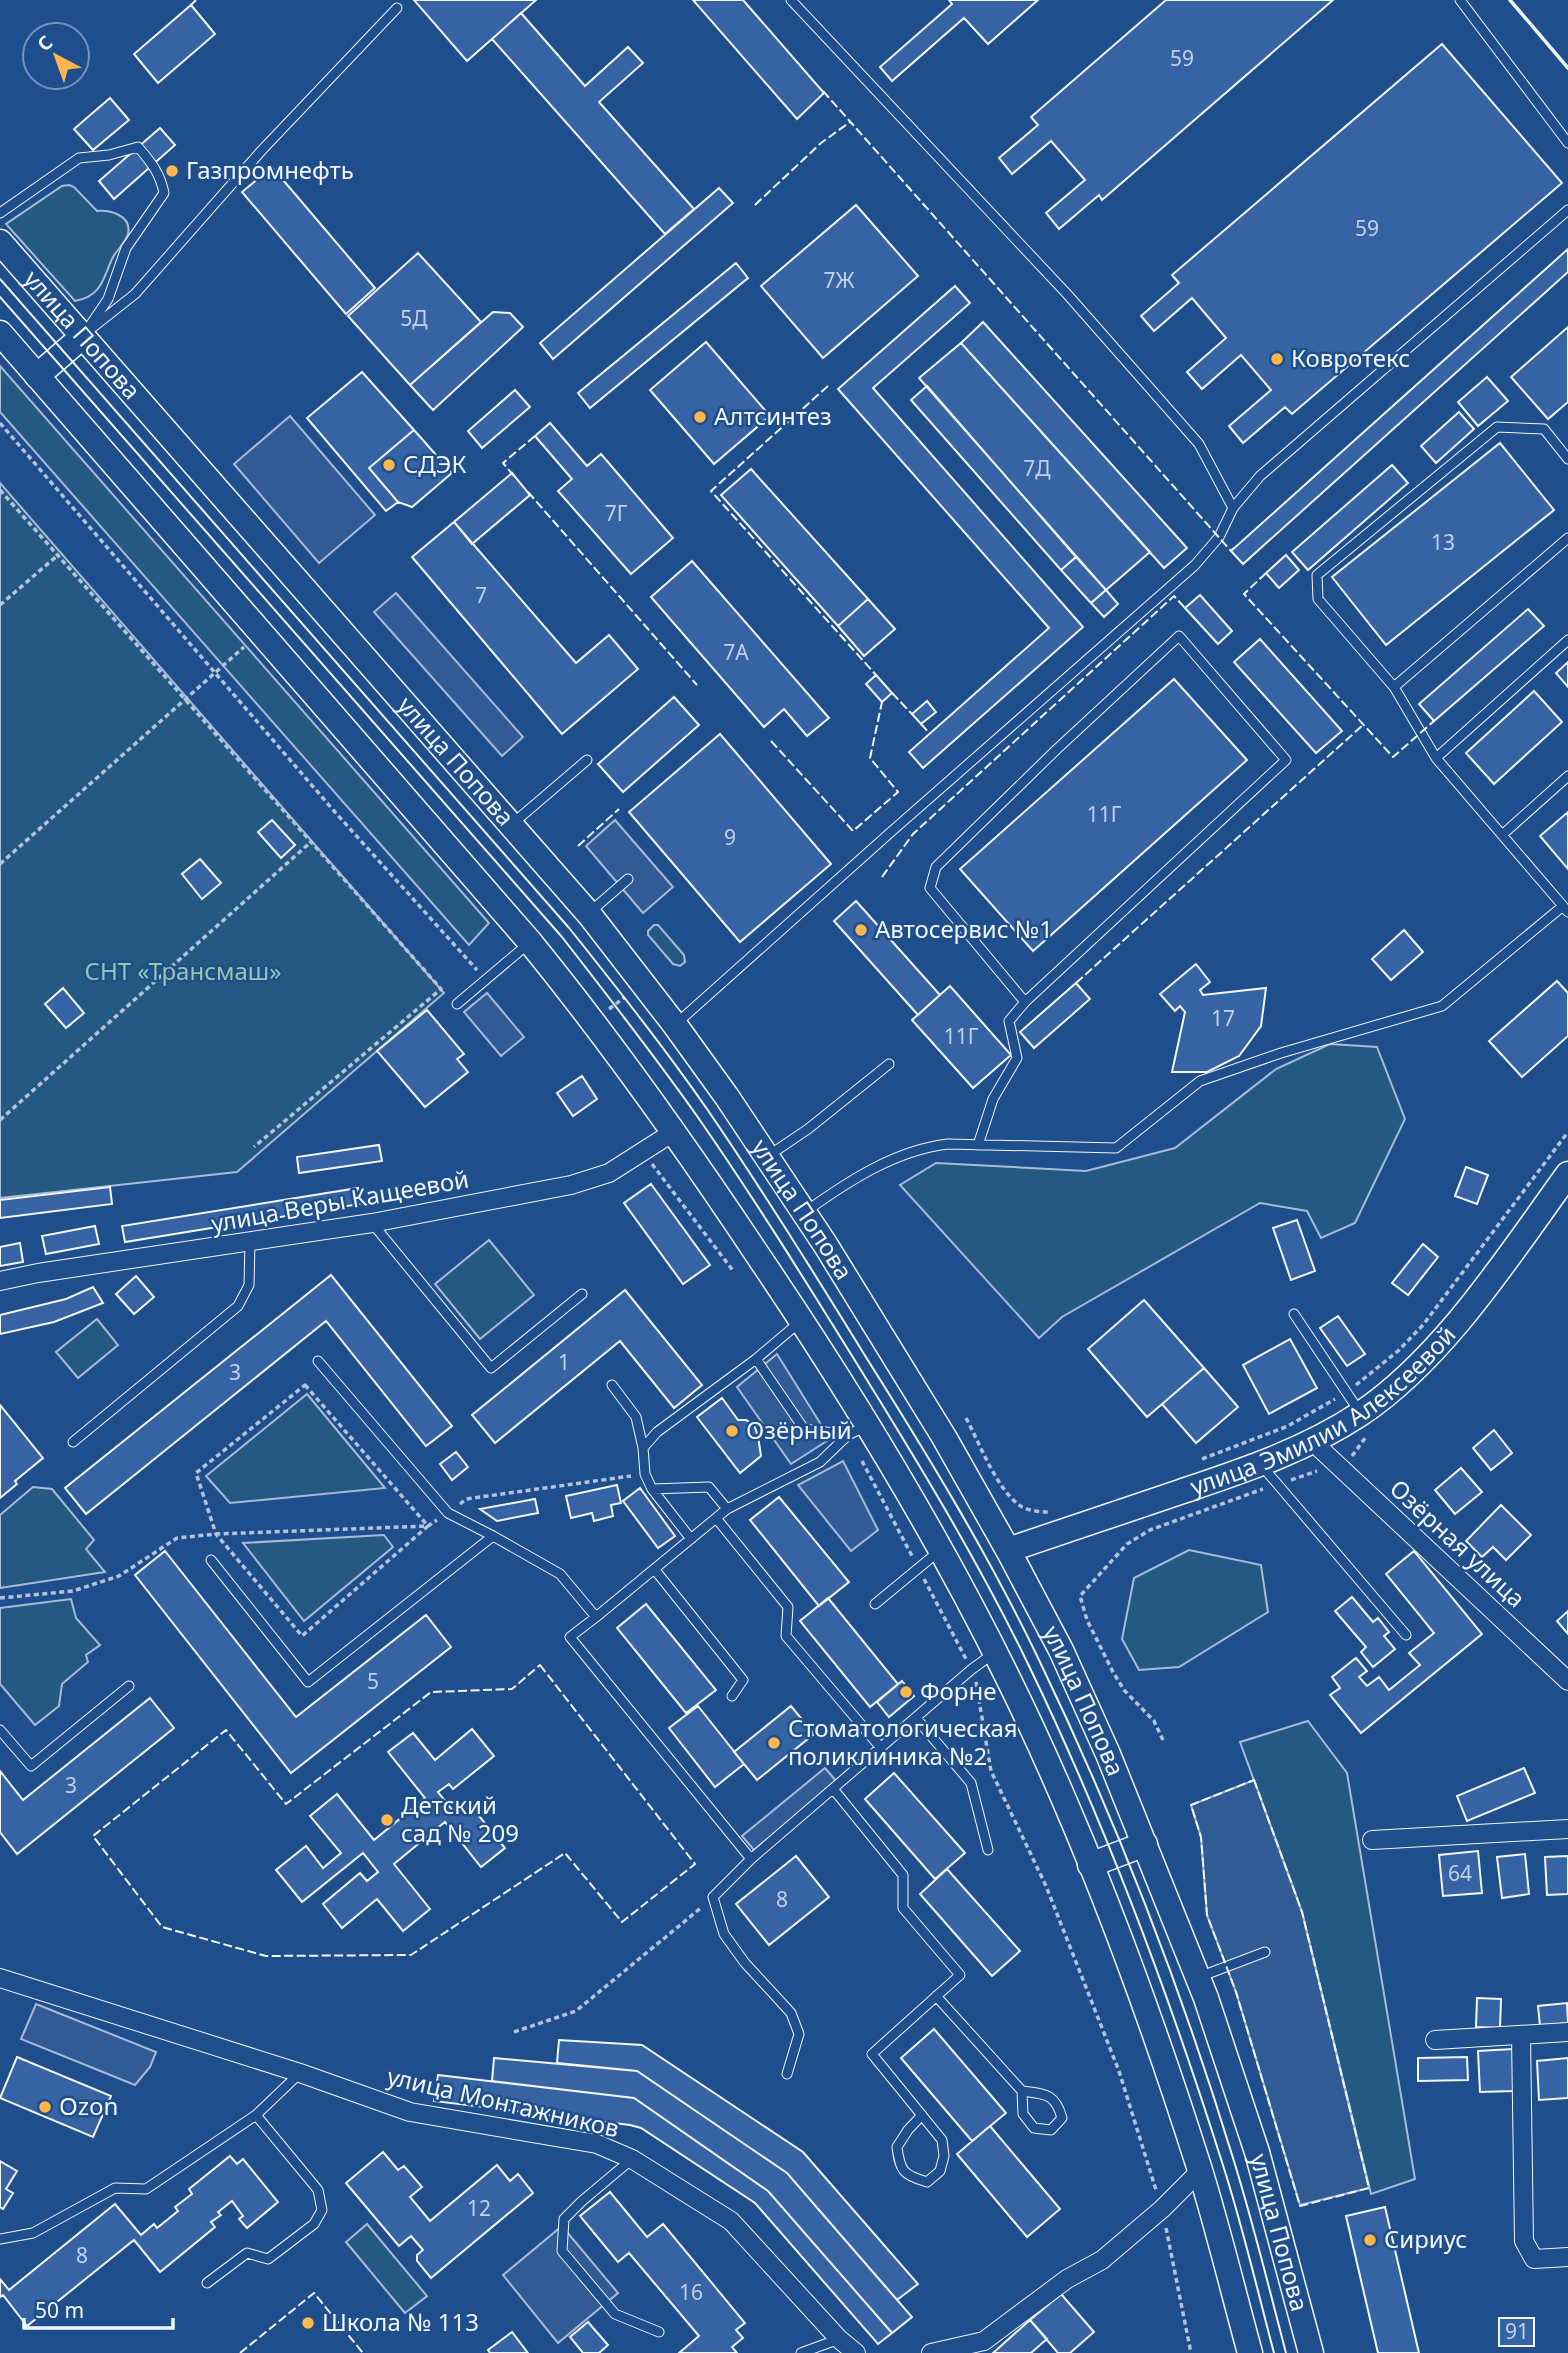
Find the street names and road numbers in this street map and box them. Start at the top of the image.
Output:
street label: улица Попова [17,263,149,406]
street label: улица Попова [391,689,522,832]
street label: улица Попова [745,1132,861,1285]
street label: улица Веры Кащеевой [208,1162,471,1239]
street label: улица Эмилии Алексеевой [1186,1318,1462,1502]
street label: Озёрная улица [1383,1472,1533,1614]
street label: улица Попова [1036,1619,1133,1781]
street label: улица Монтажников [384,2059,623,2144]
street label: улица Попова [1243,2150,1317,2315]

